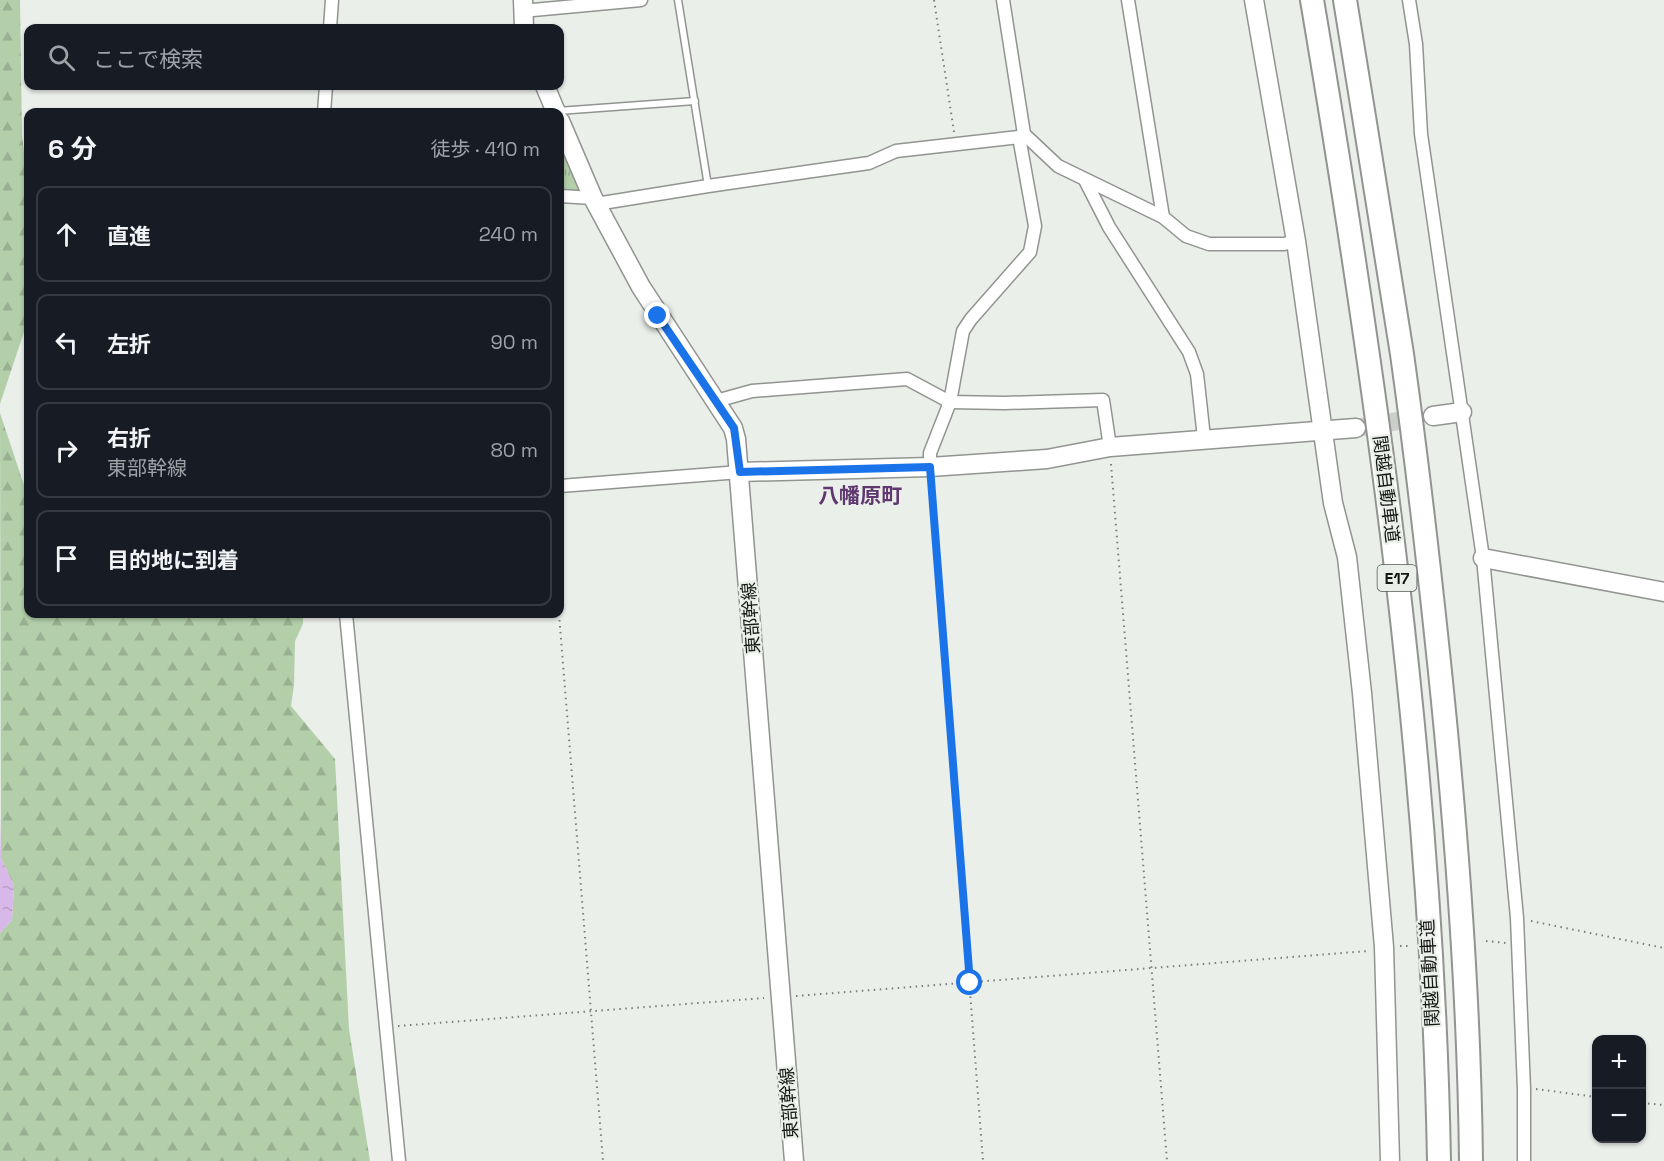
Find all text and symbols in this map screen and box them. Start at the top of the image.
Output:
search box [24,24,564,90]
icon: search [45,41,78,74]
text: ここで検索 [93,45,203,73]
text: 6 分 [48,132,97,166]
text: 徒歩 · 410 m [430,136,540,162]
icon: ahead [50,218,83,251]
text: 240 m [479,221,538,247]
text: 直進 [107,222,151,250]
route end [644,302,670,328]
icon: left [50,326,83,359]
text: 90 m [491,329,538,355]
text: 左折 [107,330,151,358]
text: 右折 [107,424,151,452]
icon: right [50,434,83,467]
street label: 関越自動車道 [1369,434,1404,544]
text: 80 m [490,437,538,463]
text: 東部幹線 [107,455,187,481]
district label: 八幡原町 [818,482,902,509]
icon: arrive [50,542,83,575]
text: 目的地に到着 [107,546,239,574]
road number: E17 [1378,565,1416,591]
street label: 東部幹線 [737,581,764,655]
street label: 関越自動車道 [1415,918,1444,1028]
route start [956,969,982,995]
map controls [1592,1035,1646,1143]
button: + [1592,1035,1646,1089]
street label: 東部幹線 [775,1066,802,1140]
button: − [1592,1089,1646,1143]

